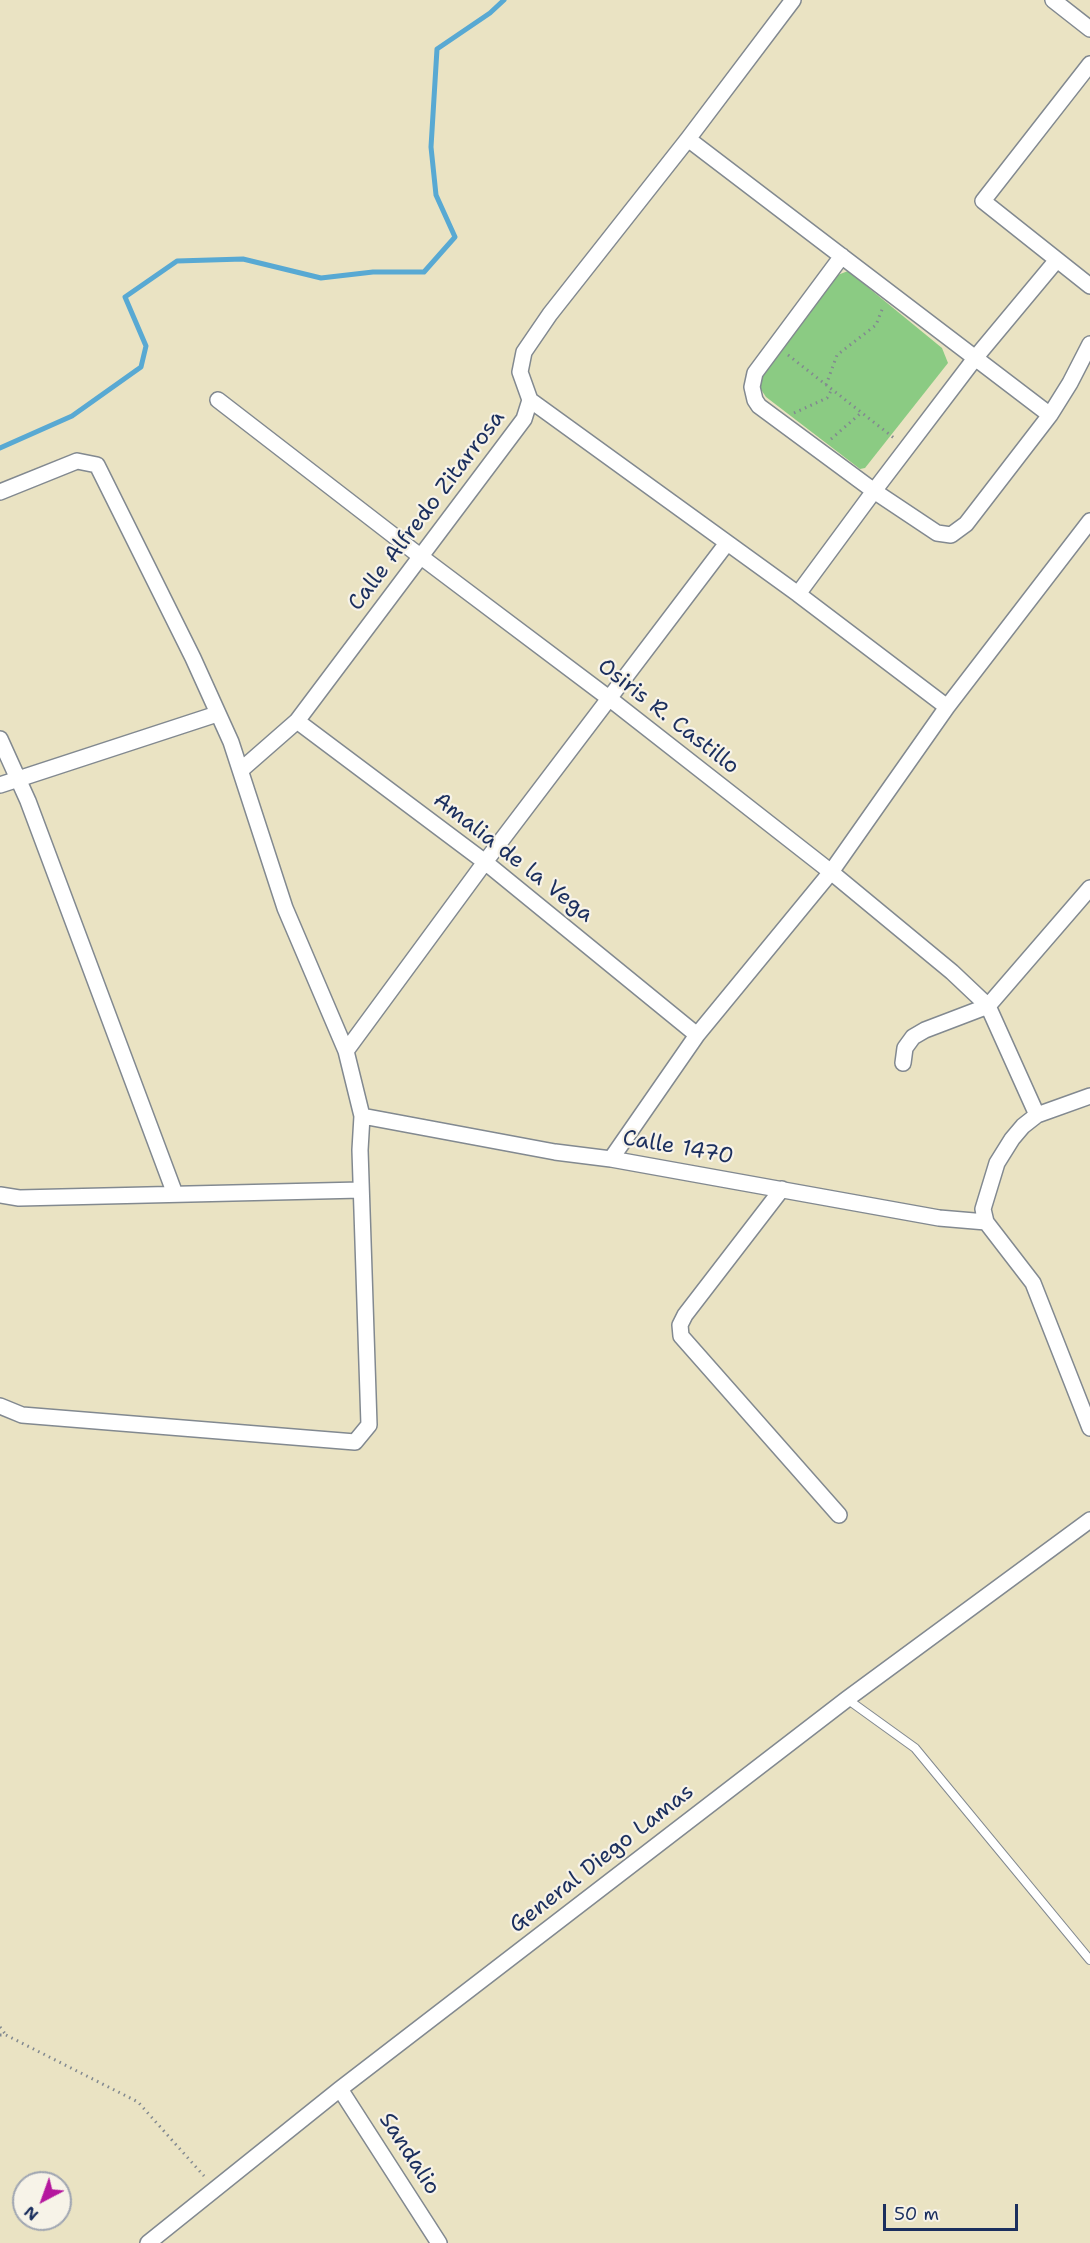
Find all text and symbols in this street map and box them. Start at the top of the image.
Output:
street label: Calle Alfredo Zitarrosa [343,406,511,616]
street label: Osiris R. Castillo [592,654,744,780]
street label: Amalia de la Vega [428,787,598,929]
street label: Calle 1470 [620,1125,736,1171]
street label: General Diego Lamas [505,1779,699,1939]
street label: Sandalio [373,2108,445,2200]
north arrow [12,2171,72,2231]
scale bar [886,2192,1021,2230]
text: N [19,2201,43,2226]
text: 50 m [894,2202,939,2226]

